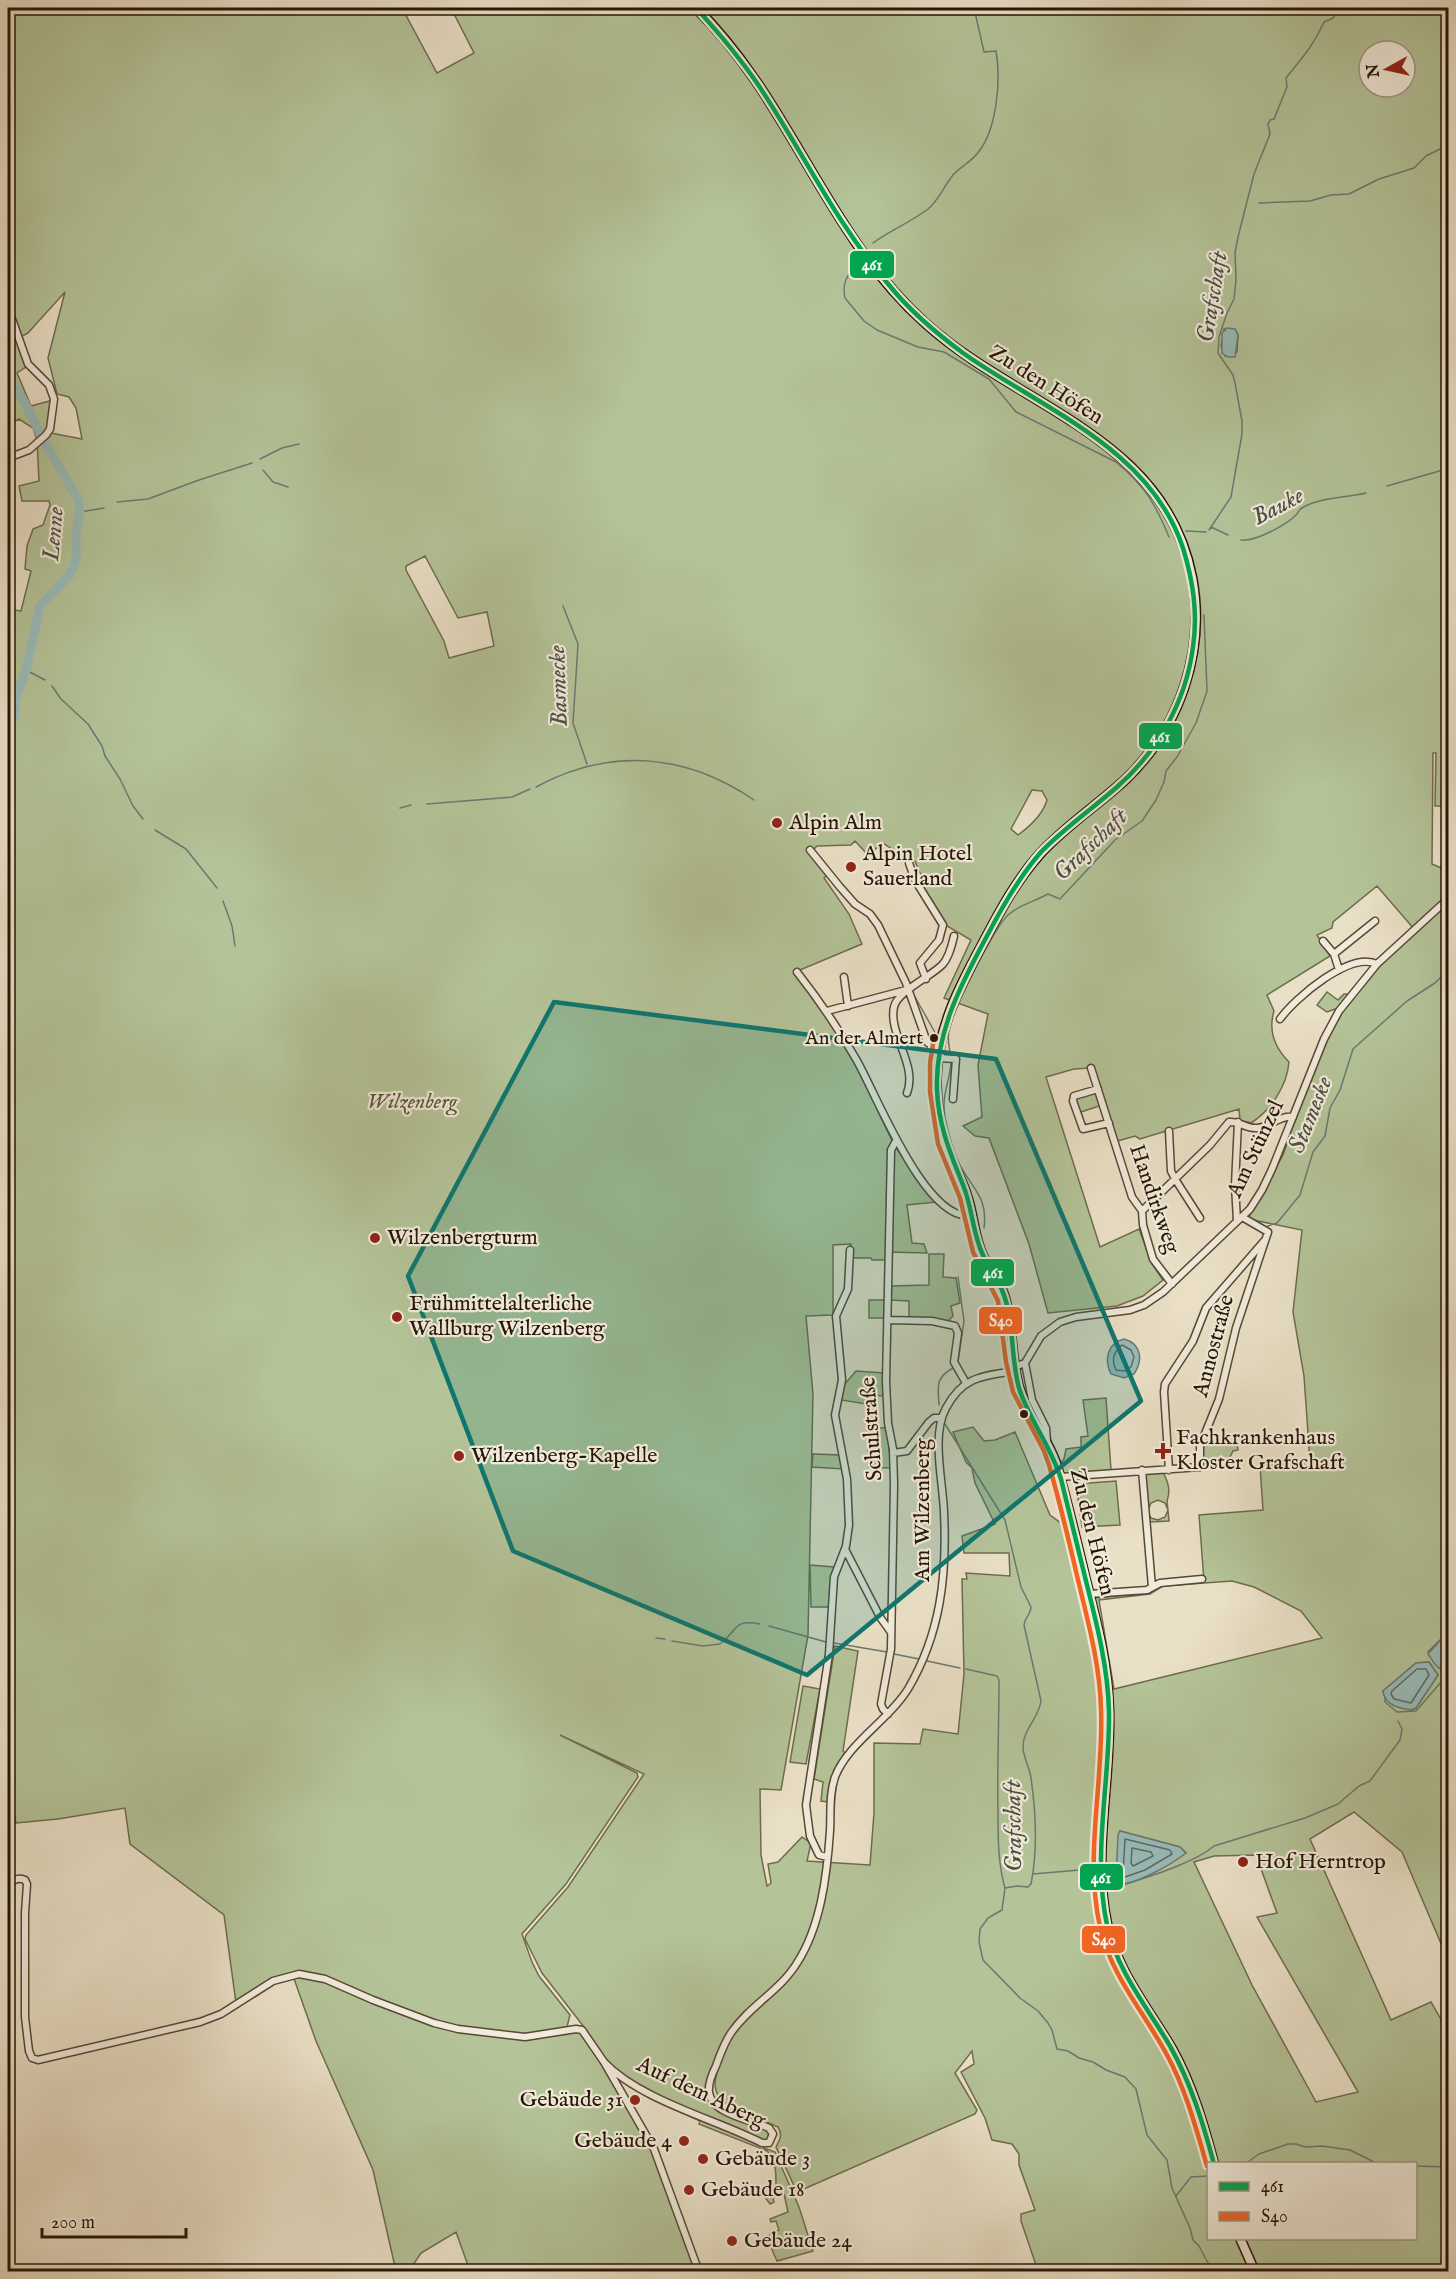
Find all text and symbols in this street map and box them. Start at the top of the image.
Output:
north arrow [1357,39,1417,99]
text: N [1363,62,1385,80]
water label: Grafschaft [1190,248,1236,345]
line badge: 461 [849,250,895,279]
text: 461 [862,256,882,276]
street label: Zu den Höfen [983,339,1109,431]
water label: Bauke [1247,481,1309,533]
water label: Lenne [36,506,72,563]
water label: Basmecke [542,645,576,727]
line badge: 461 [1138,722,1183,750]
text: 461 [1150,728,1170,748]
water label: Grafschaft [1047,801,1136,888]
place label: Alpin Alm [788,809,882,837]
marker: Alpin Alm [770,816,784,830]
place label: Alpin Hotel Sauerland [862,840,972,893]
marker: Alpin Hotel Sauerland [844,860,858,874]
place label: An der Almert [804,1026,923,1051]
marker: An der Almert [928,1032,940,1044]
water label: Stameske [1282,1072,1340,1158]
park label: Wilzenberg [367,1088,459,1116]
street label: Am Stünzel [1221,1096,1291,1203]
street label: Handirkweg [1122,1141,1186,1258]
place label: Wilzenbergturm [387,1224,538,1252]
marker: Wilzenbergturm [368,1231,382,1245]
line badge: 461 [970,1258,1015,1287]
text: 461 [983,1264,1003,1284]
place label: Frühmittelalterliche Wallburg Wilzenberg [409,1290,606,1343]
street label: Annostraße [1187,1292,1241,1401]
line badge: S40 [978,1306,1023,1335]
marker: Frühmittelalterliche Wallburg Wilzenberg [390,1310,404,1324]
text: S40 [989,1312,1013,1332]
street label: Schulstraße [854,1376,890,1482]
unlabelled marker [1018,1408,1030,1420]
place label: Fachkrankenhaus Kloster Grafschaft [1176,1424,1345,1477]
street label: Am Wilzenberg [909,1437,937,1583]
place label: Wilzenberg-Kapelle [471,1442,657,1470]
marker: Fachkrankenhaus Kloster Grafschaft [1154,1442,1172,1460]
marker: Wilzenberg-Kapelle [452,1449,466,1463]
street label: Zu den Höfen [1063,1466,1121,1599]
water label: Grafschaft [998,1778,1030,1872]
place label: Hof Herntrop [1255,1848,1386,1876]
marker: Hof Herntrop [1236,1855,1250,1869]
line badge: 461 [1079,1863,1124,1891]
text: 461 [1091,1869,1111,1889]
line badge: S40 [1081,1925,1126,1954]
text: S40 [1092,1931,1116,1951]
street label: Auf dem Aberg [631,2050,771,2136]
place label: Gebäude 31 [520,2086,623,2114]
marker: Gebäude 31 [628,2093,642,2107]
place label: Gebäude 4 [574,2127,672,2155]
marker: Gebäude 4 [677,2134,691,2148]
place label: Gebäude 3 [715,2145,810,2173]
marker: Gebäude 3 [696,2152,710,2166]
legend [1207,2162,1417,2240]
place label: Gebäude 18 [701,2176,805,2204]
text: 461 [1261,2176,1284,2199]
marker: Gebäude 18 [682,2183,696,2197]
scale bar [42,2201,186,2239]
text: S40 [1261,2206,1288,2229]
text: 200 m [51,2212,95,2235]
place label: Gebäude 24 [744,2227,852,2255]
marker: Gebäude 24 [725,2234,739,2248]

